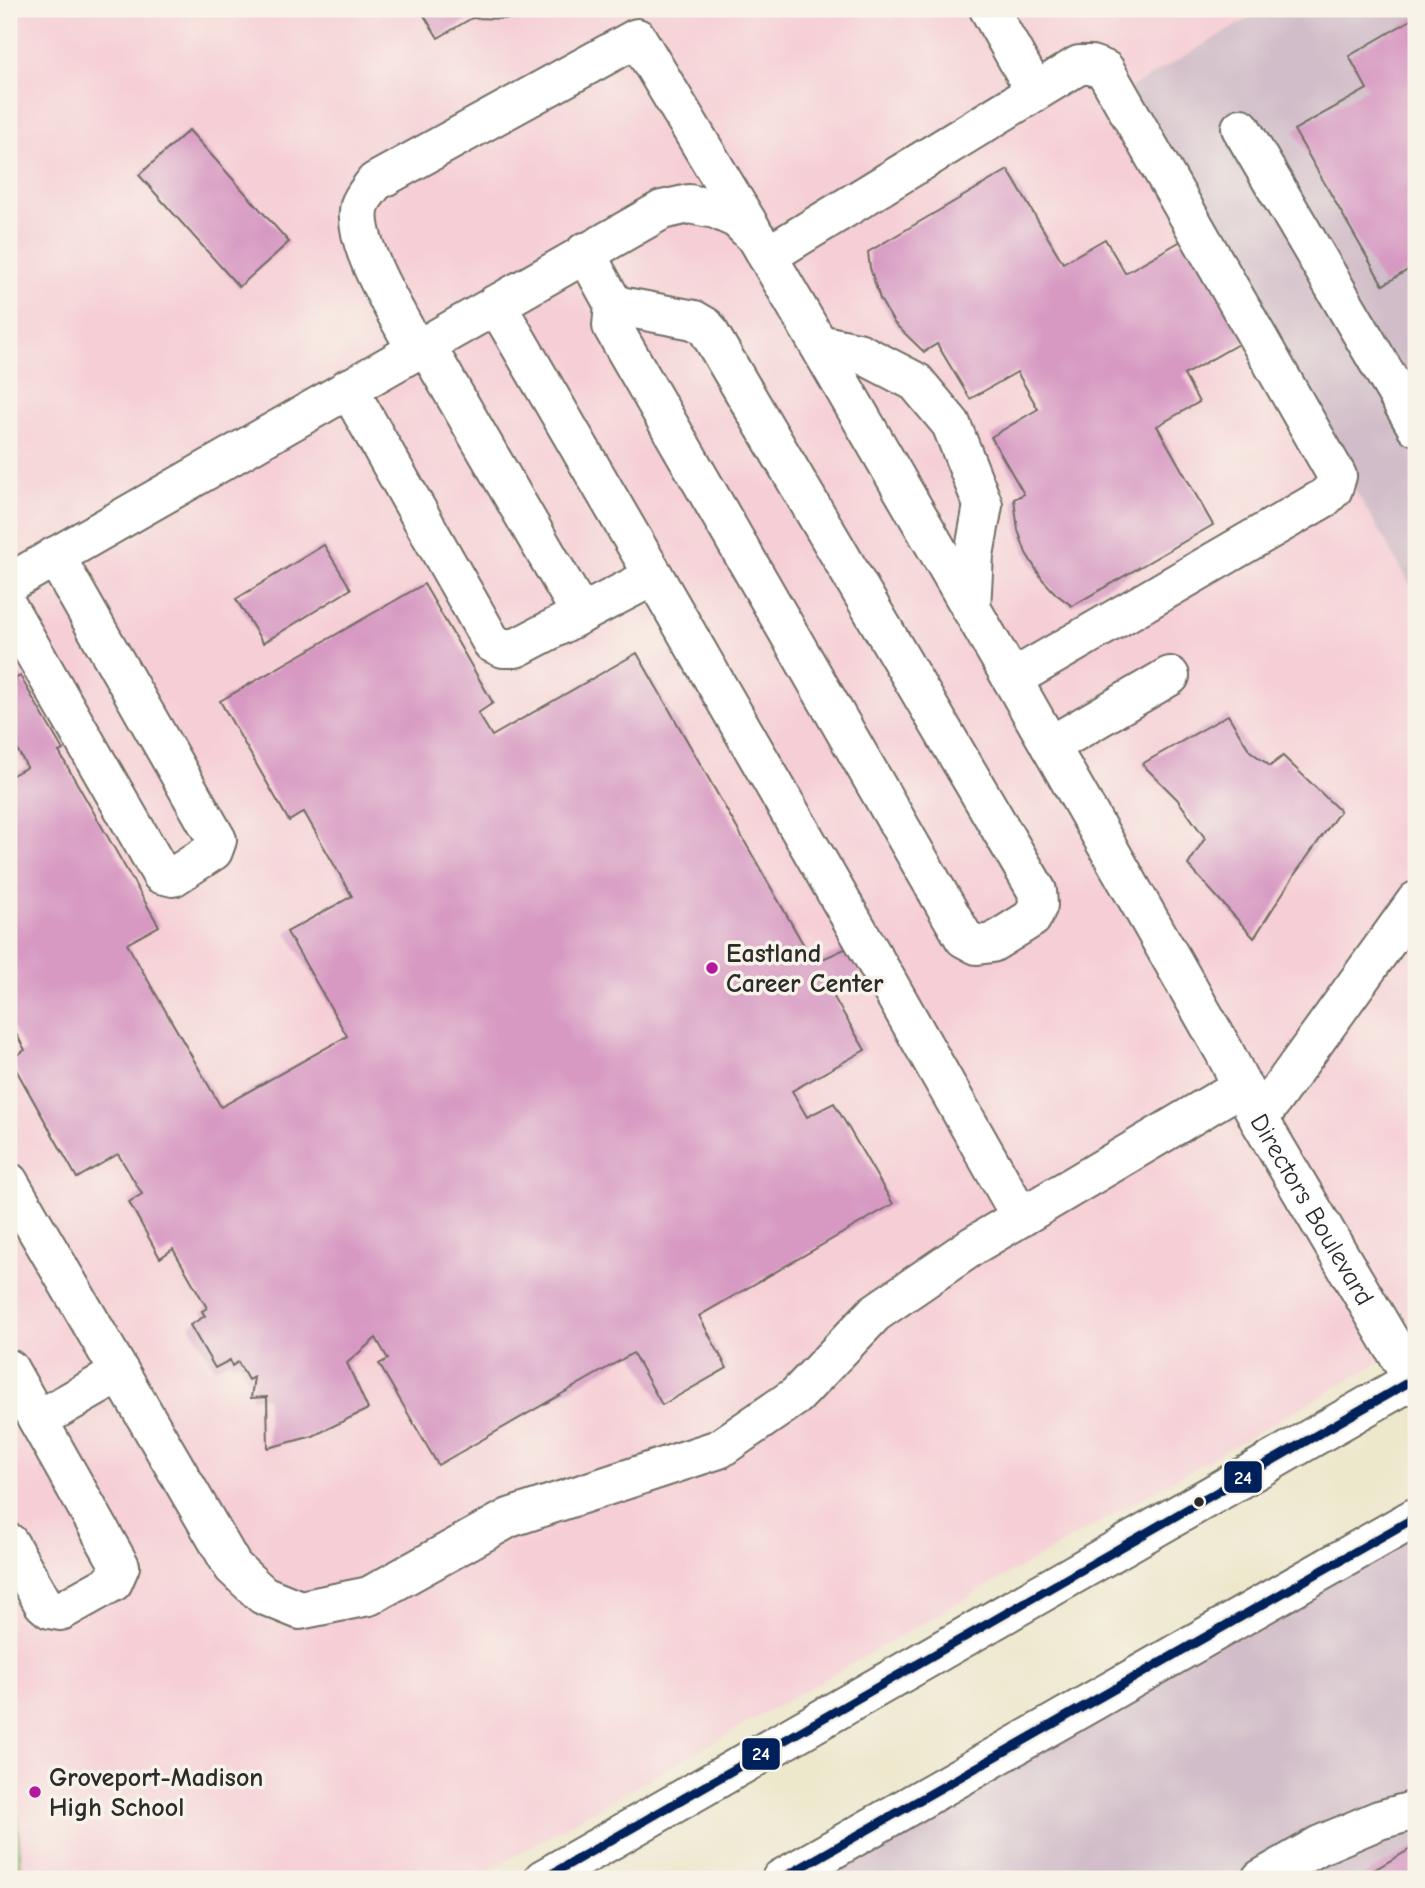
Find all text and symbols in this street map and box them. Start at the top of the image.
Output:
place label: Eastland Career Center [726,939,884,999]
marker: Eastland Career Center [704,960,720,976]
street label: Directors Boulevard [1243,1109,1380,1311]
line badge: 24 [1223,1460,1263,1494]
text: 24 [1234,1467,1252,1489]
unlabelled marker [1192,1495,1206,1509]
line badge: 24 [741,1737,781,1771]
text: 24 [752,1743,770,1765]
place label: Groveport-Madison High School [49,1763,263,1823]
marker: Groveport-Madison High School [27,1784,43,1800]

